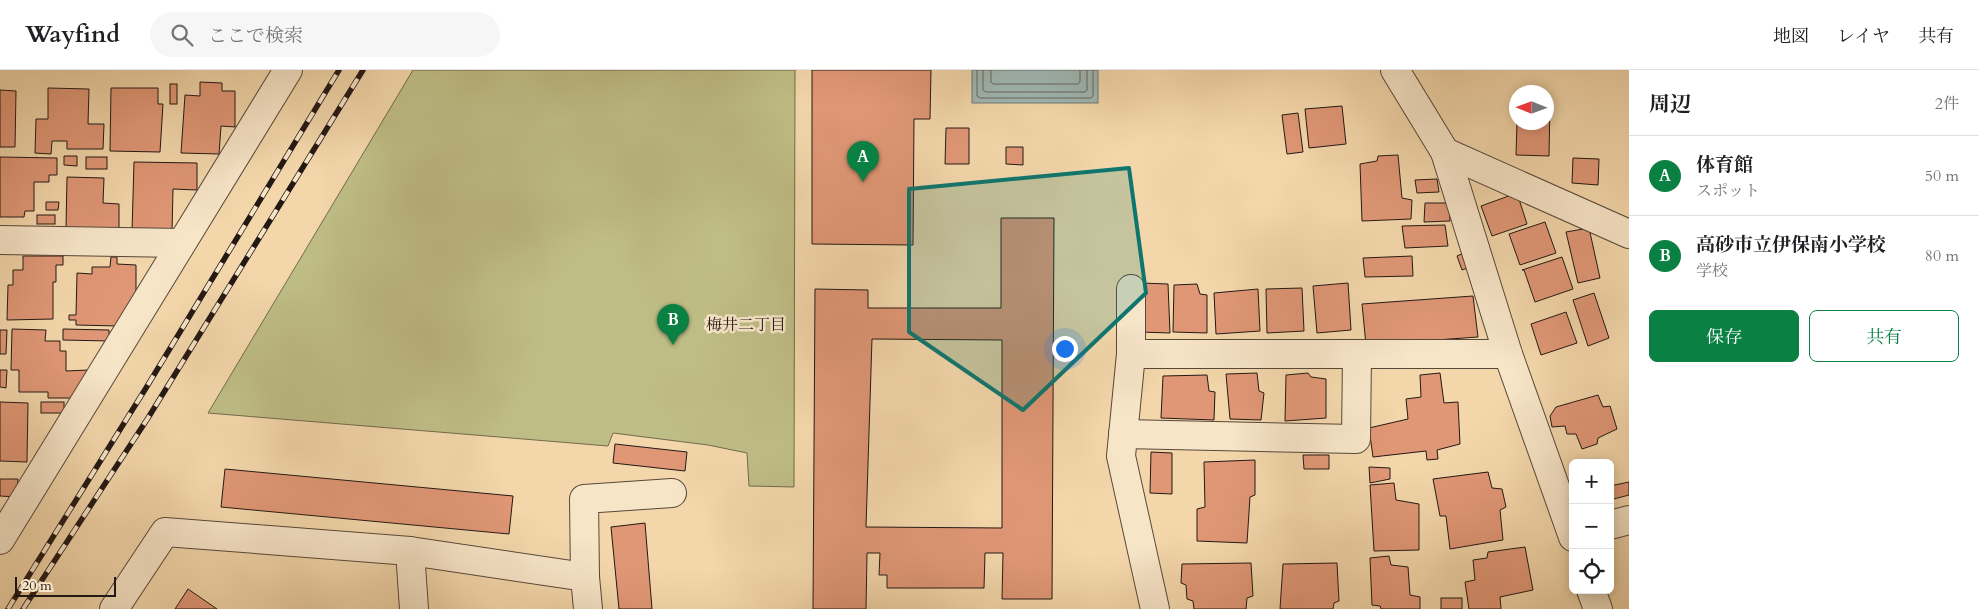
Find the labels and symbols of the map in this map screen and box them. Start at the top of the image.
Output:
north arrow [1509,85,1554,130]
pin: A [847,141,879,182]
pin: B [657,304,689,345]
district label: 梅井二丁目 [706,314,786,336]
your location [1052,336,1078,362]
scale bar [15,574,116,597]

